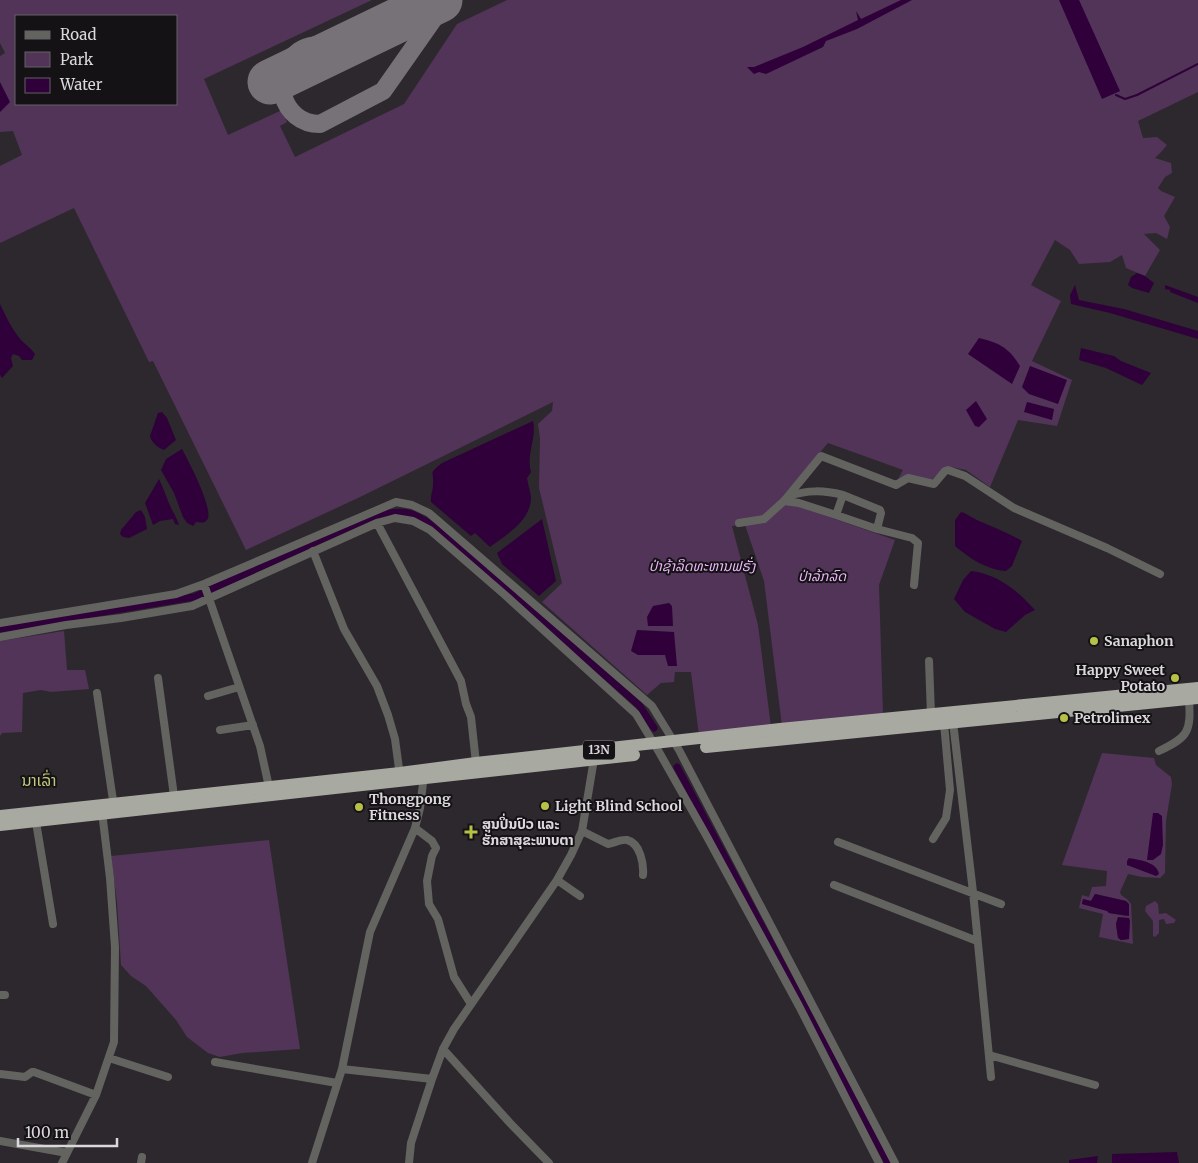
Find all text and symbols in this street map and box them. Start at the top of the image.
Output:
legend [15,15,178,105]
text: Road [60,25,96,44]
text: Park [60,50,94,69]
text: Water [59,75,103,94]
park label: ປ່າຊ້າລິດທະຫານຟຣັ່ງ [649,556,756,575]
park label: ປ່າລ້ກລົດ [798,567,847,585]
place label: Sanaphon [1104,632,1174,650]
marker: Sanaphon [1088,635,1100,647]
place label: Happy Sweet Potato [1076,661,1165,695]
marker: Happy Sweet Potato [1169,672,1181,684]
place label: Petrolimex [1074,709,1151,727]
marker: Petrolimex [1058,712,1070,724]
road number: 13N [583,740,615,760]
district label: ນາເລົ່າ [22,769,56,790]
place label: Thongpong Fitness [369,790,451,824]
place label: Light Blind School [555,797,683,815]
marker: Light Blind School [539,800,551,812]
marker: Thongpong Fitness [353,801,365,813]
place label: ສູນປິ່ນປົວ ແລະ ຮັກສາສຸຂະພາບຕາ [482,813,573,849]
marker: ສູນປິ່ນປົວ ແລະ ຮັກສາສຸຂະພາບຕາ [464,825,478,839]
scale bar [18,1116,116,1148]
text: 100 m [25,1123,69,1142]

